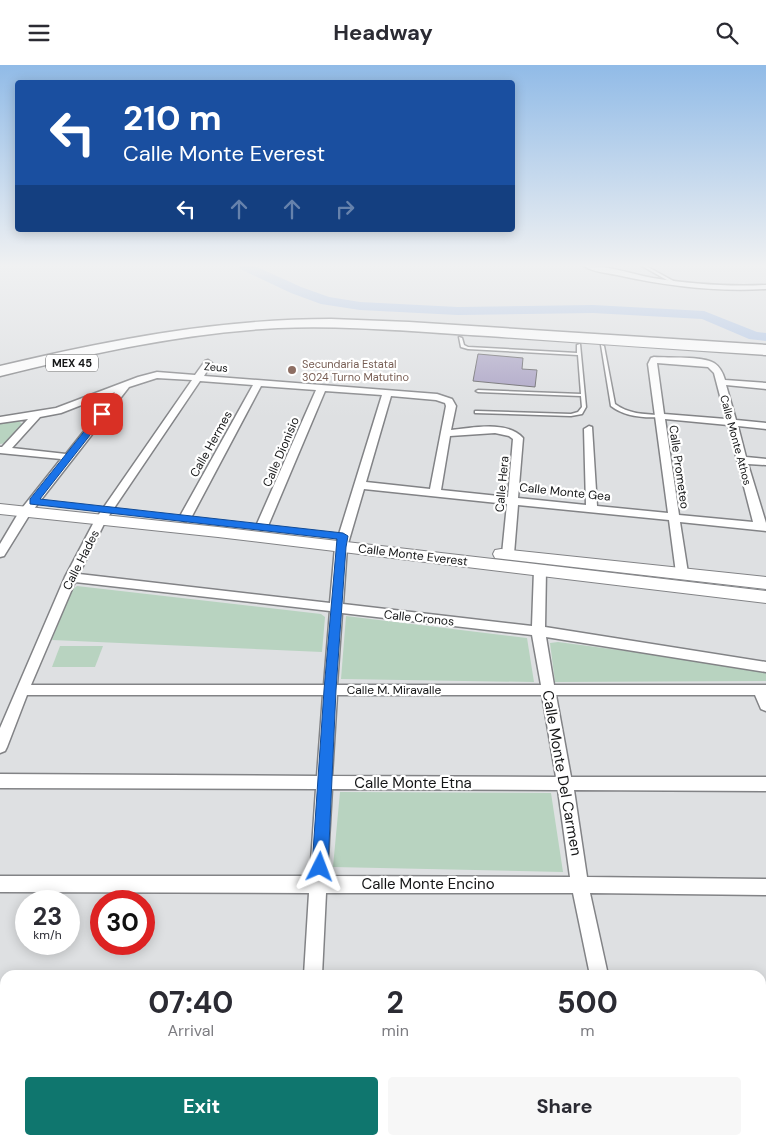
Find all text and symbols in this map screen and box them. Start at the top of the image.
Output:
text: Headway [333,18,433,47]
icon: menu [25,19,53,47]
icon: search [713,19,741,47]
text: 210 m [123,95,222,141]
icon: left [40,100,105,165]
text: Calle Monte Everest [123,139,325,168]
icon: left [172,195,200,223]
icon: ahead [225,195,253,223]
icon: ahead [278,195,306,223]
icon: right [331,195,359,223]
road number: MEX 45 [46,355,98,371]
place label: Secundaria Estatal 3024 Turno Matutino [302,357,409,384]
street label: Zeus [203,359,229,375]
marker: Secundaria Estatal 3024 Turno Matutino [286,364,298,376]
pin [81,393,123,435]
street label: Calle Monte Athos [717,393,755,487]
icon: arrive [88,400,116,428]
street label: Calle Hermes [186,408,236,480]
street label: Calle Dionisio [259,415,303,489]
street label: Calle Prometeo [665,424,693,510]
street label: Calle Hera [492,455,512,513]
street label: Calle Monte Gea [519,479,611,505]
street label: Calle Hades [59,527,103,593]
street label: Calle Monte Everest [357,540,469,570]
street label: Calle Cronos [383,606,455,630]
street label: Calle M. Miravalle [347,682,441,698]
street label: Calle Monte Del Carmen [538,689,586,857]
street label: Calle Monte Etna [354,773,472,793]
position arrow [293,840,345,892]
street label: Calle Monte Encino [361,874,495,894]
speed limit sign: 30 [90,890,155,955]
text: 23 [33,900,62,933]
text: km/h [33,927,62,943]
text: 07:40 [148,983,233,1022]
text: 2 [387,983,404,1022]
text: 500 [557,983,618,1022]
text: Arrival [167,1020,214,1041]
text: min [382,1020,409,1041]
text: m [580,1020,595,1041]
button: Exit [25,1077,378,1135]
button: Share [388,1077,741,1135]

